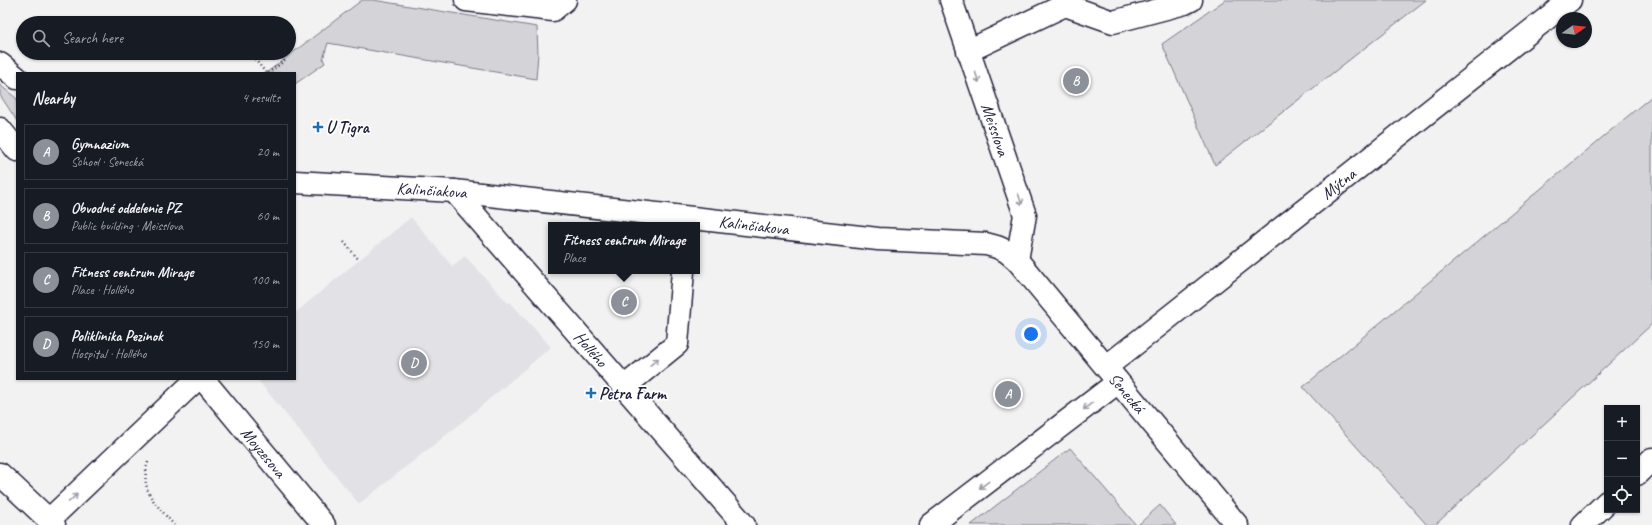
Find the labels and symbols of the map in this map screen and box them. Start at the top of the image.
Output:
north arrow [1556,12,1592,48]
pin: B [1063,66,1089,96]
one-way arrow [974,70,982,82]
street label: Meisslova [977,100,1015,160]
place label: U Tigra [326,117,371,138]
marker: U Tigra [313,122,323,132]
street label: Mýtna [1316,162,1361,204]
street label: Kalinčiakova [396,177,470,203]
one-way arrow [1017,193,1024,206]
street label: Kalinčiakova [718,211,792,240]
pin: C [611,287,637,317]
your location [1021,324,1041,344]
street label: Hollého [570,327,613,372]
pin: D [401,348,427,378]
one-way arrow [649,358,660,366]
street label: Senecká [1104,368,1151,418]
pin: A [995,379,1021,409]
place label: Petra Farm [599,383,667,404]
marker: Petra Farm [586,388,596,398]
one-way arrow [1082,402,1093,411]
street label: Moyzesova [237,423,292,483]
one-way arrow [979,481,990,489]
one-way arrow [68,493,78,503]

